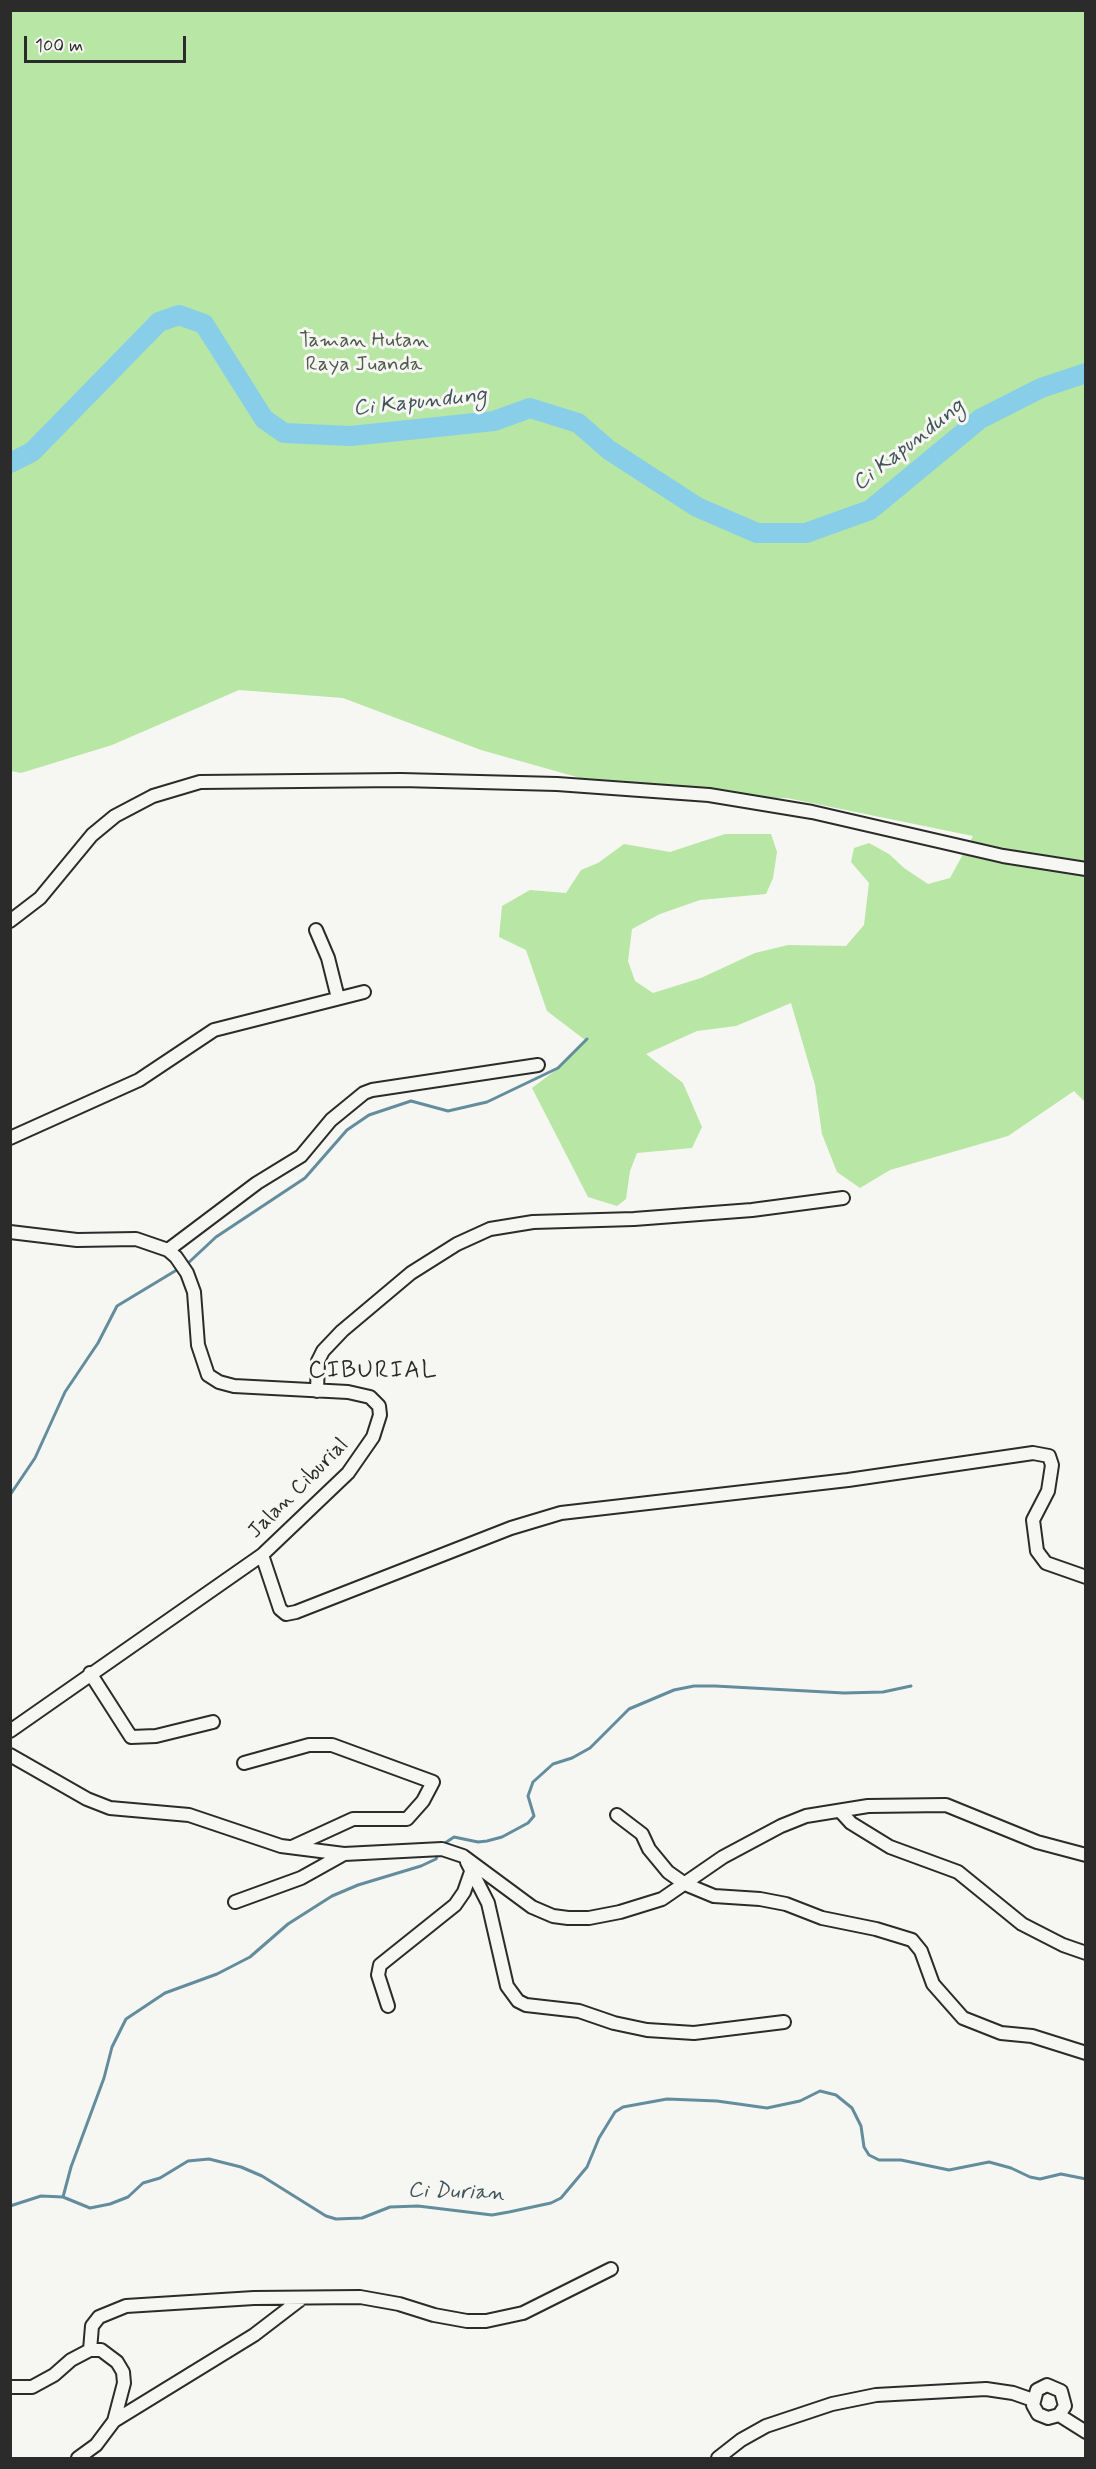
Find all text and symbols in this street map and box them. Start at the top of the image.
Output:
scale bar [27,24,189,62]
text: 100 m [35,34,83,58]
park label: Taman Hutan Raya Juanda [299,329,429,379]
water label: Ci Kapundung [352,383,488,423]
water label: Ci Kapundung [848,394,970,498]
district label: CIBURIAL [310,1358,436,1386]
street label: Jalan Ciburial [243,1433,355,1545]
water label: Ci Durian [407,2178,505,2208]

